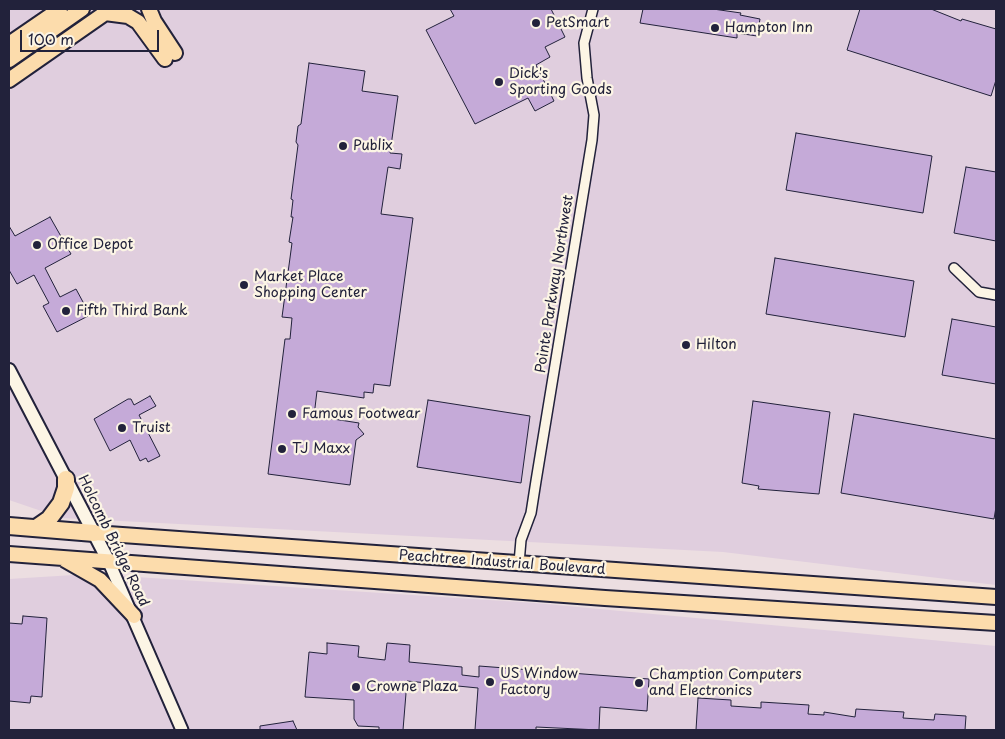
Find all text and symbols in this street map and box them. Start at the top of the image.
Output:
place label: PetSmart [546,15,609,31]
marker: PetSmart [530,17,542,29]
scale bar [22,20,161,52]
place label: Hampton Inn [725,20,813,36]
marker: Hampton Inn [709,22,721,34]
text: 100 m [28,27,74,50]
place label: Dick's Sporting Goods [509,66,612,98]
marker: Dick's Sporting Goods [493,76,505,88]
place label: Publix [353,138,393,154]
marker: Publix [337,140,349,152]
street label: Pointe Parkway Northwest [533,194,577,374]
place label: Office Depot [47,237,133,253]
marker: Office Depot [31,239,43,251]
place label: Market Place Shopping Center [254,269,367,302]
marker: Market Place Shopping Center [238,279,250,291]
place label: Fifth Third Bank [76,303,188,319]
marker: Fifth Third Bank [60,305,72,317]
place label: Hilton [696,337,737,353]
marker: Hilton [680,339,692,351]
place label: Famous Footwear [302,406,420,422]
marker: Famous Footwear [286,408,298,420]
place label: Truist [132,420,171,436]
marker: Truist [116,422,128,434]
place label: TJ Maxx [292,441,350,457]
marker: TJ Maxx [276,443,288,455]
street label: Holcomb Bridge Road [74,472,152,610]
street label: Peachtree Industrial Boulevard [398,547,606,579]
place label: US Window Factory [500,666,578,699]
place label: Chamption Computers and Electronics [649,667,802,700]
marker: US Window Factory [484,676,496,688]
marker: Chamption Computers and Electronics [633,677,645,689]
place label: Crowne Plaza [366,679,458,695]
marker: Crowne Plaza [350,681,362,693]

